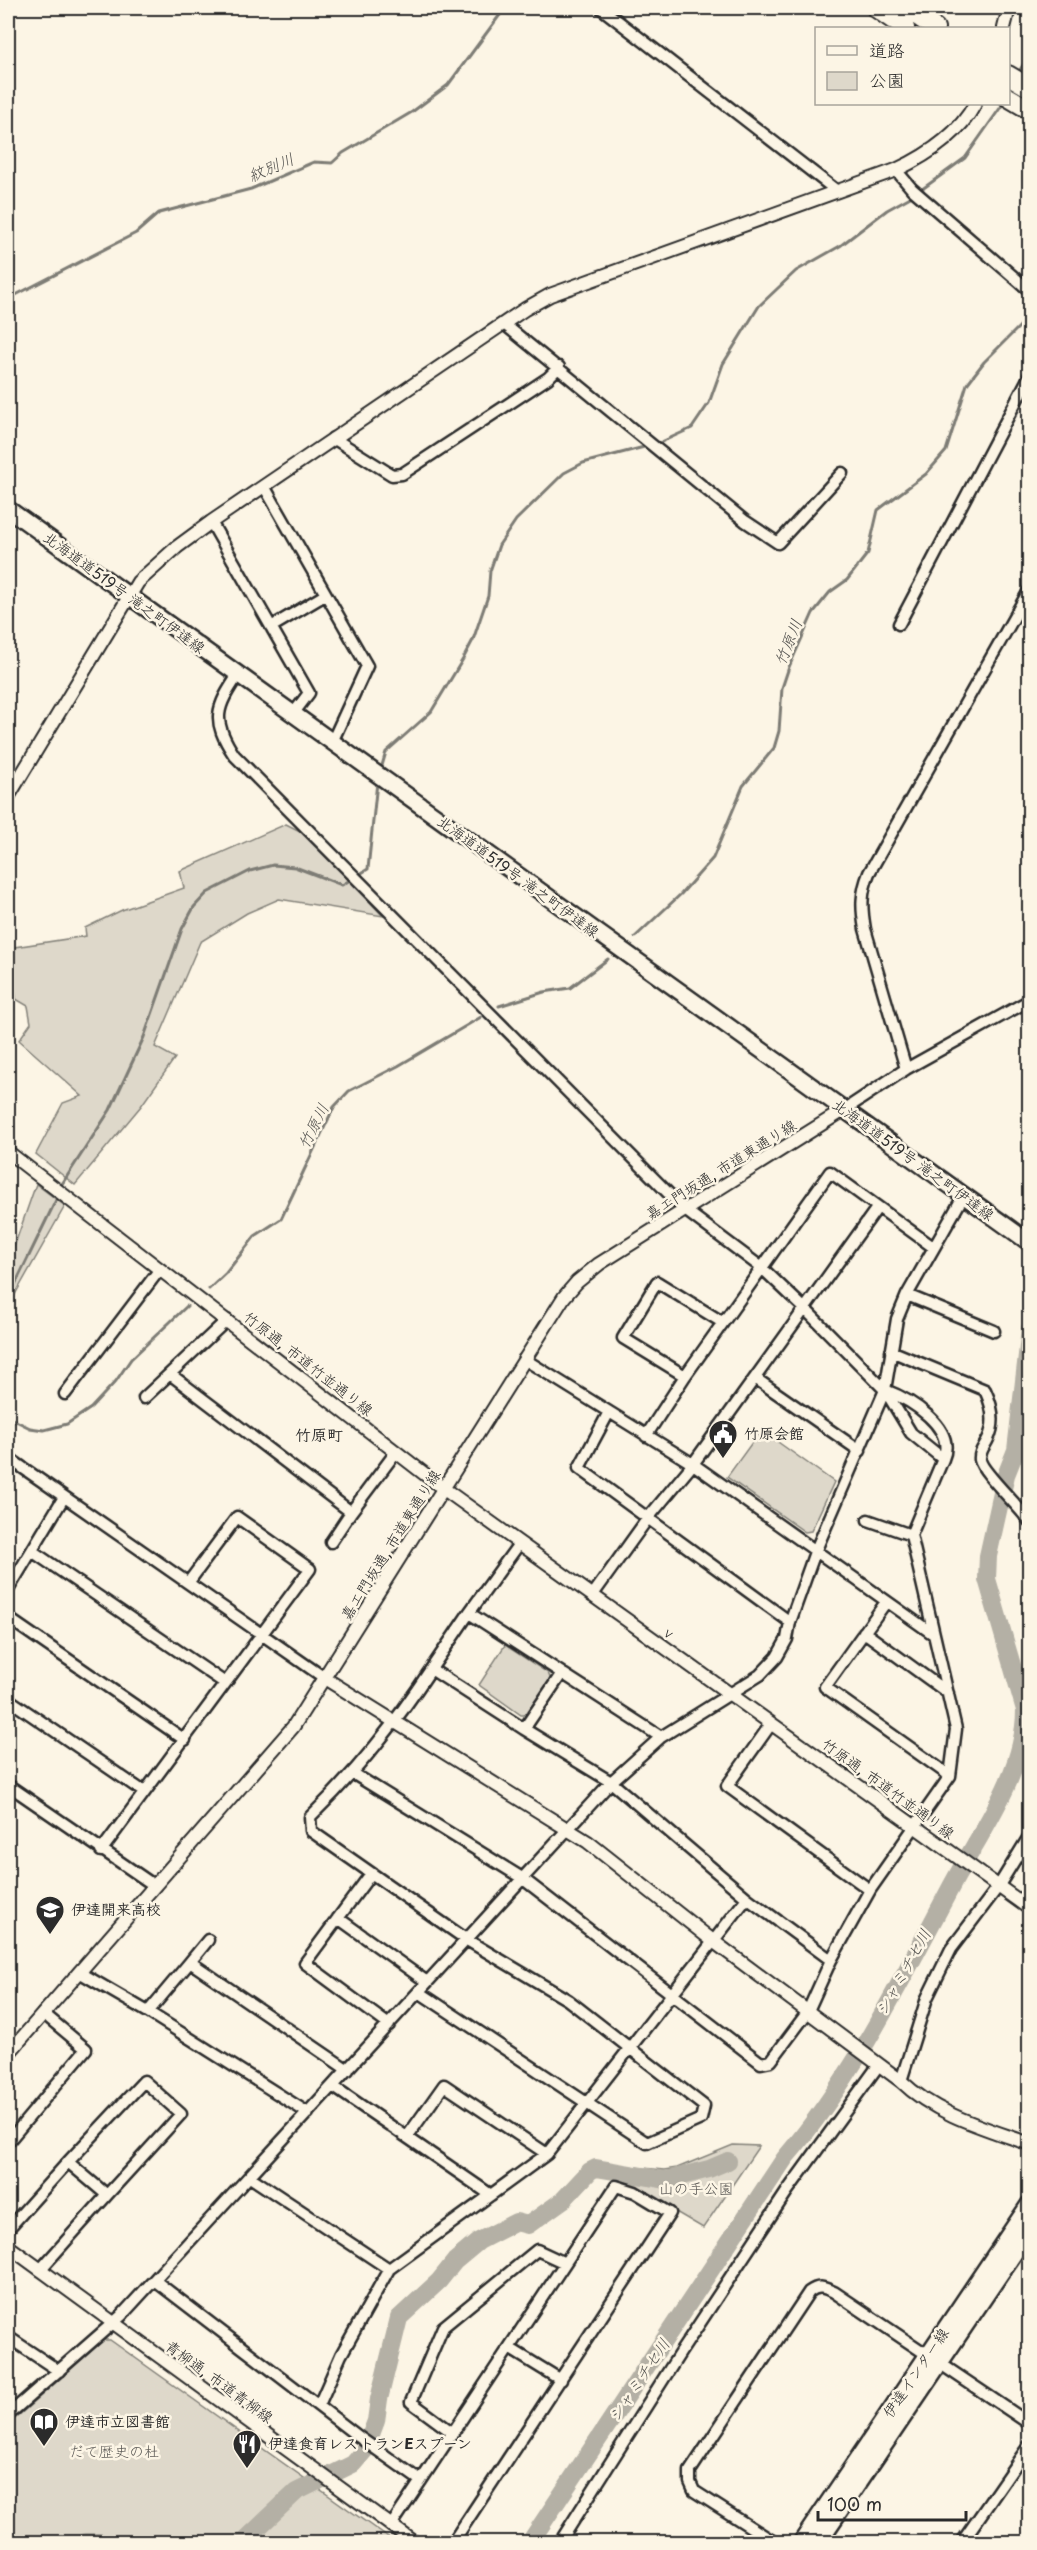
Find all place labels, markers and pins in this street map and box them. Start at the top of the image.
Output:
public building icon: 竹原会館 [707,1418,739,1460]
place label: 竹原会館 [744,1421,804,1444]
school or university icon: 伊達開来高校 [34,1894,66,1936]
place label: 伊達開来高校 [71,1897,161,1920]
library icon: 伊達市立図書館 [28,2406,60,2448]
place label: 伊達市立図書館 [65,2409,170,2432]
restaurant icon: 伊達食育レストランEスプーン [231,2428,263,2470]
place label: 伊達食育レストランEスプーン [268,2431,472,2454]

